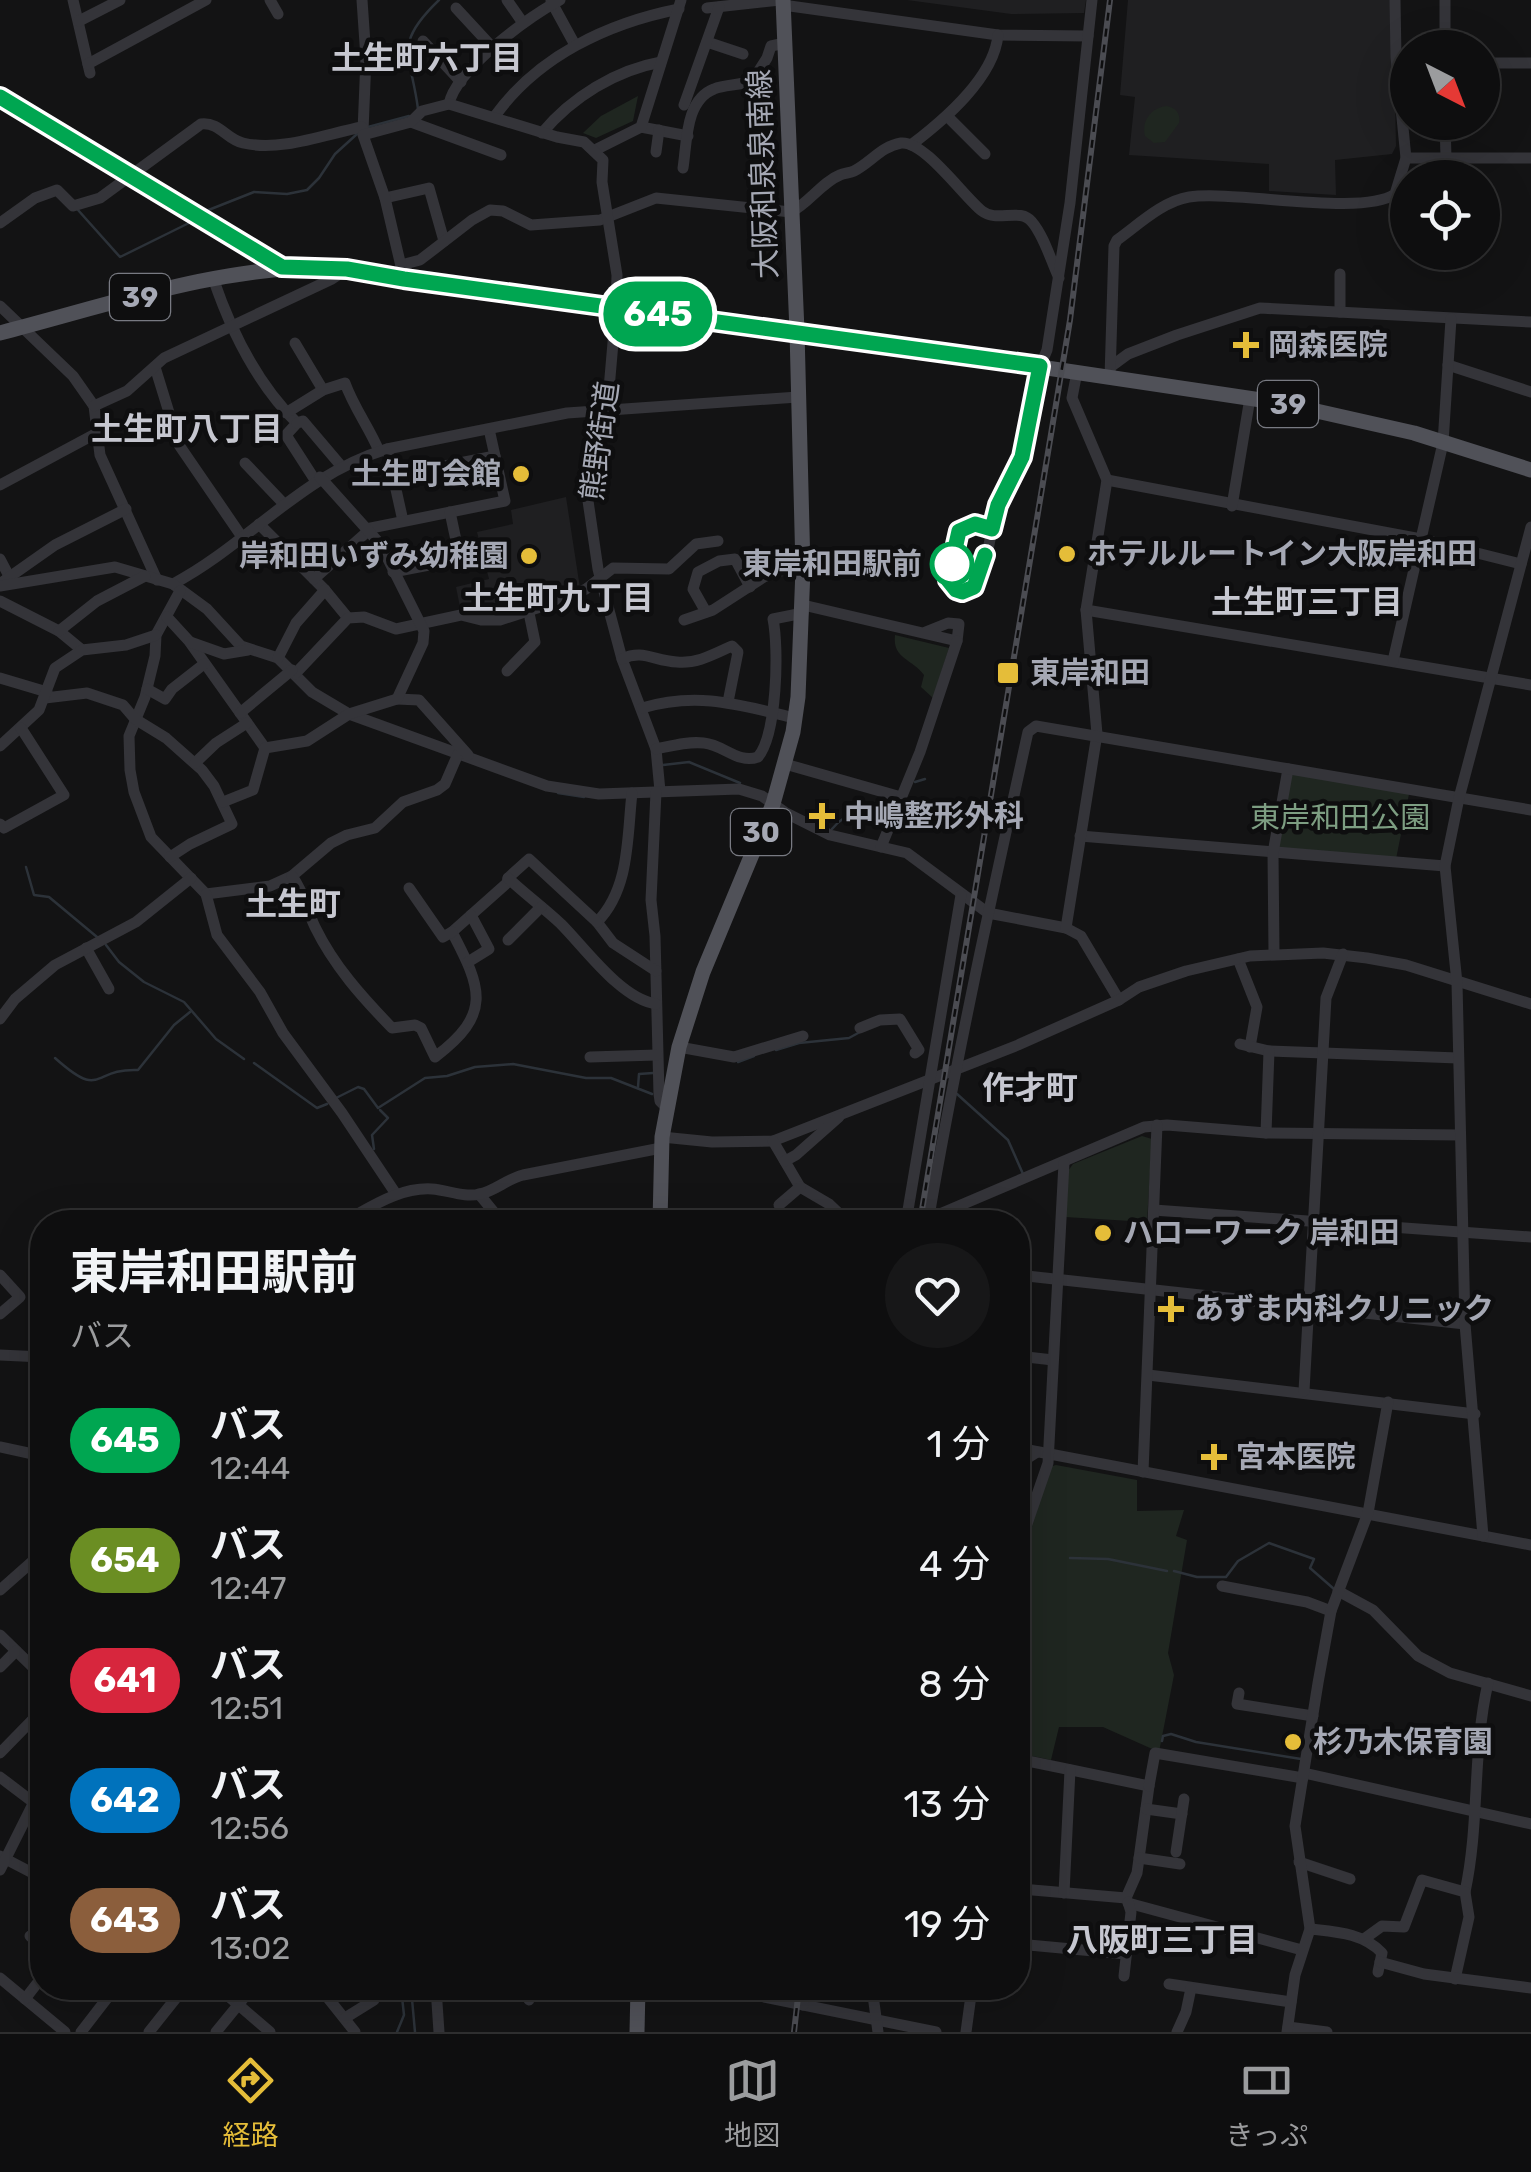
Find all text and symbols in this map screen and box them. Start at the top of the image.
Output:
north arrow [1390,30,1500,140]
map controls [1390,30,1500,270]
district label: 土生町六丁目 [331,39,523,77]
street label: 大阪和泉泉南線 [741,68,785,280]
button: locate [1390,160,1500,270]
road number: 39 [110,274,170,320]
line badge: 645 [600,282,716,346]
text: 645 [623,293,693,335]
place label: 岡森医院 [1268,327,1388,363]
marker: 岡森医院 [1233,332,1259,358]
street label: 熊野街道 [574,379,626,503]
road number: 39 [1258,381,1318,427]
district label: 土生町八丁目 [91,410,283,448]
place label: 土生町会館 [351,456,501,492]
marker: 土生町会館 [510,463,532,485]
place label: ホテルルートイン大阪岸和田 [1087,536,1477,572]
place label: 岸和田いずみ幼稚園 [239,538,509,574]
marker: 東岸和田駅前 [931,543,973,585]
marker: ホテルルートイン大阪岸和田 [1056,543,1078,565]
marker: 岸和田いずみ幼稚園 [518,545,540,567]
place label: 東岸和田駅前 [742,546,922,582]
district label: 土生町九丁目 [462,579,654,617]
district label: 土生町三丁目 [1211,583,1403,621]
place label: 東岸和田 [1030,655,1150,691]
marker: 東岸和田 [995,660,1021,686]
place label: 中嶋整形外科 [844,798,1024,834]
park label: 東岸和田公園 [1250,800,1430,836]
marker: 中嶋整形外科 [809,803,835,829]
road number: 30 [731,809,791,855]
district label: 土生町 [245,885,341,923]
district label: 作才町 [982,1069,1078,1107]
place label: ハローワーク 岸和田 [1123,1215,1399,1251]
marker: ハローワーク 岸和田 [1092,1222,1114,1244]
button: heart [885,1243,990,1348]
text: 東岸和田駅前 [70,1244,358,1301]
place label: あずま内科クリニック [1194,1291,1494,1327]
marker: あずま内科クリニック [1158,1296,1184,1322]
text: バス [70,1317,134,1355]
text: バス [210,1402,286,1448]
text: 645 [90,1419,160,1461]
text: 1 分 [926,1421,990,1467]
place label: 宮本医院 [1236,1439,1356,1475]
marker: 宮本医院 [1201,1444,1227,1470]
text: 12:44 [210,1449,290,1487]
text: バス [210,1522,286,1568]
text: 654 [90,1539,160,1581]
text: 4 分 [919,1541,990,1587]
text: 12:47 [210,1569,286,1607]
text: バス [210,1642,286,1688]
text: 641 [93,1659,157,1701]
text: 8 分 [919,1661,990,1707]
text: 12:51 [210,1689,283,1727]
place label: 杉乃木保育園 [1313,1724,1493,1760]
marker: 杉乃木保育園 [1282,1731,1304,1753]
text: バス [210,1762,286,1808]
text: 642 [90,1779,160,1821]
text: 13 分 [904,1781,990,1827]
text: 12:56 [210,1809,289,1847]
text: バス [210,1882,286,1928]
text: 643 [90,1899,160,1941]
text: 19 分 [904,1901,990,1947]
district label: 八阪町三丁目 [1066,1921,1258,1959]
text: 13:02 [210,1929,290,1967]
tab: 経路 [223,2053,279,2153]
tab: 地図 [724,2053,780,2153]
tab: きっぷ [1225,2053,1308,2153]

